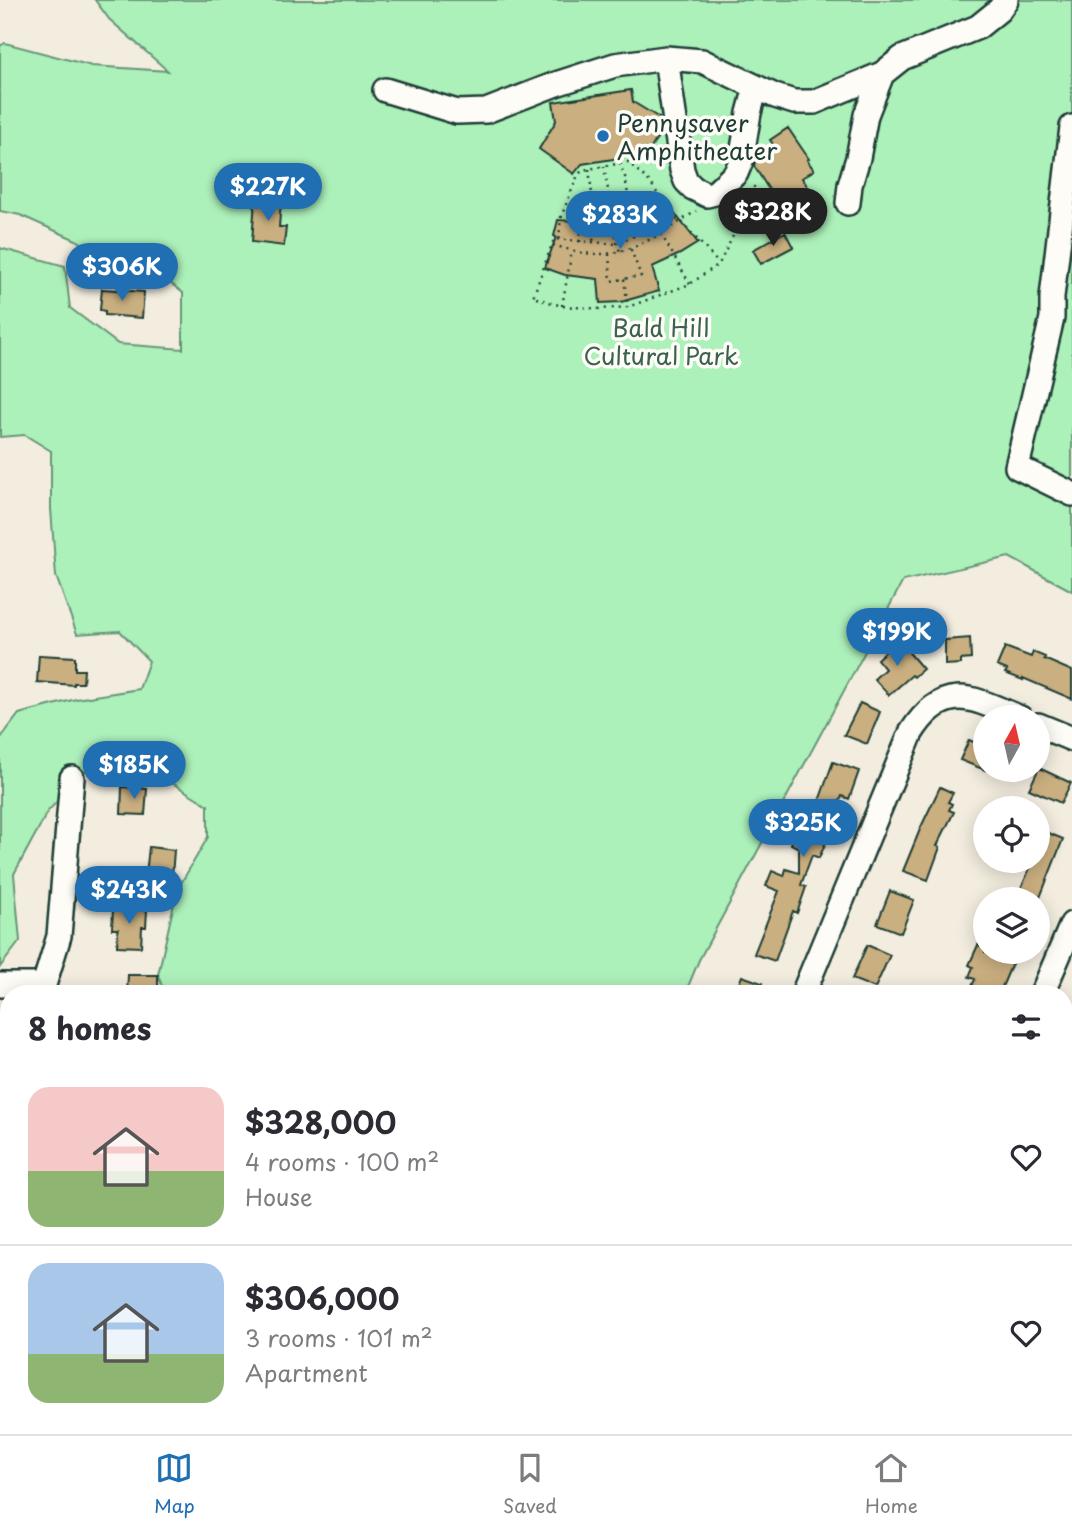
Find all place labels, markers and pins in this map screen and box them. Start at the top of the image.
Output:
place label: Pennysaver Amphitheater [617,104,778,168]
marker: Pennysaver Amphitheater [595,128,611,144]
pin: $227K [219,164,317,223]
pin: $328K [724,188,822,248]
pin: $283K [571,191,669,251]
pin: $306K [73,244,171,303]
pin: $199K [848,608,946,668]
pin: $185K [85,742,183,801]
pin: $325K [754,800,852,859]
pin: $243K [80,866,178,926]

